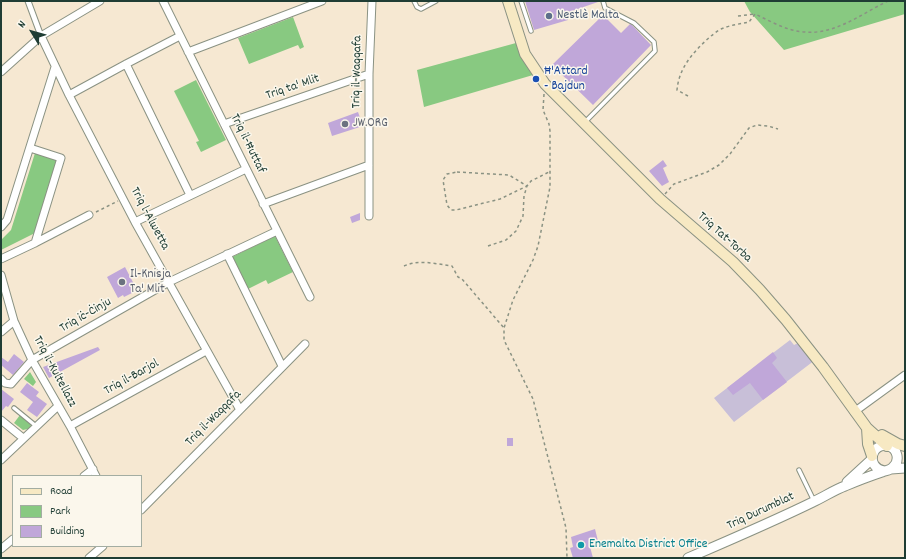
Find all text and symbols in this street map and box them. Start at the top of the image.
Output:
place label: Nestlè Malta [557,8,619,24]
marker: Nestlè Malta [544,11,554,21]
north arrow [12,12,52,52]
text: N [14,18,30,32]
street label: Triq il-Waqqafa [350,35,366,109]
place label: Ħ'Attard - Bajdun [544,64,588,95]
street label: Triq ta' Mlit [264,72,322,104]
marker: Ħ'Attard - Bajdun [531,74,541,84]
street label: Triq il-Ħuttaf [226,112,268,176]
place label: JW.ORG [353,116,388,132]
marker: JW.ORG [340,119,350,129]
street label: Triq l-Alwetta [126,185,172,253]
street label: Triq Tat-Torba [693,209,755,267]
place label: Il-Knisja Ta' Mlit [130,267,171,298]
marker: Il-Knisja Ta' Mlit [117,277,127,287]
street label: Triq iċ-Ċinju [57,295,115,337]
street label: Triq il-Kultellazz [29,334,79,410]
street label: Triq il-Barjol [102,357,162,399]
street label: Triq il-Waqqafa [183,388,245,450]
legend [12,475,142,547]
text: Road [50,483,72,500]
street label: Triq Durumblat [725,490,797,534]
text: Park [50,503,70,520]
text: Building [50,523,85,540]
place label: Enemalta District Office [589,537,707,553]
marker: Enemalta District Office [576,540,586,550]

